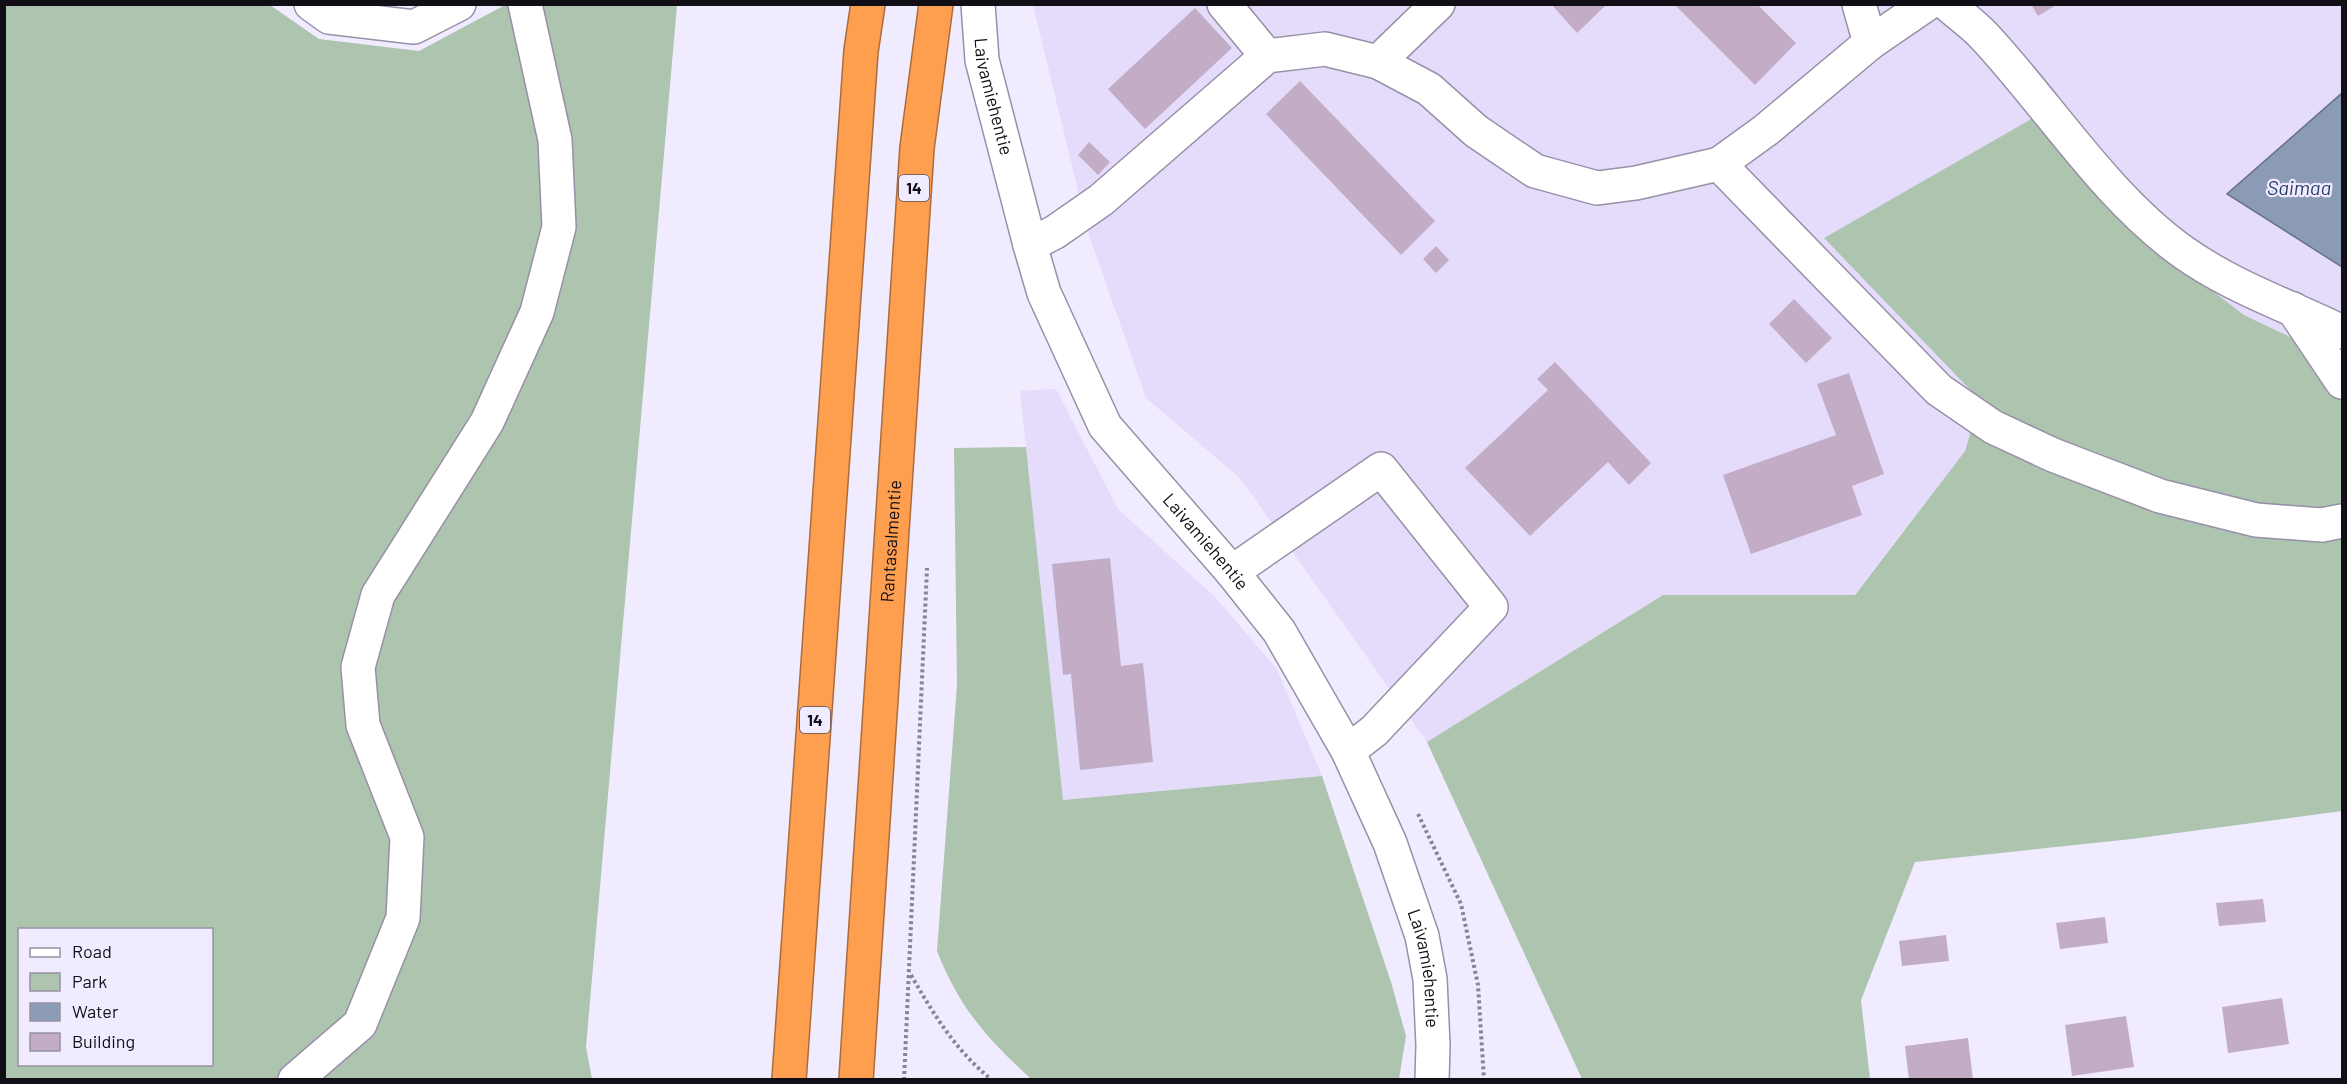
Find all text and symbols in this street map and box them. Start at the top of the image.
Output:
street label: Laivamiehentie [970,37,1018,157]
road number: 14 [899,175,929,201]
water label: Saimaa [2267,175,2331,199]
street label: Rantasalmentie [875,479,905,603]
street label: Laivamiehentie [1159,488,1254,594]
road number: 14 [800,707,830,733]
street label: Laivamiehentie [1404,906,1444,1028]
legend [18,928,213,1066]
text: Road [72,940,112,962]
text: Park [72,970,107,992]
text: Water [72,1000,119,1022]
text: Building [72,1030,135,1052]

